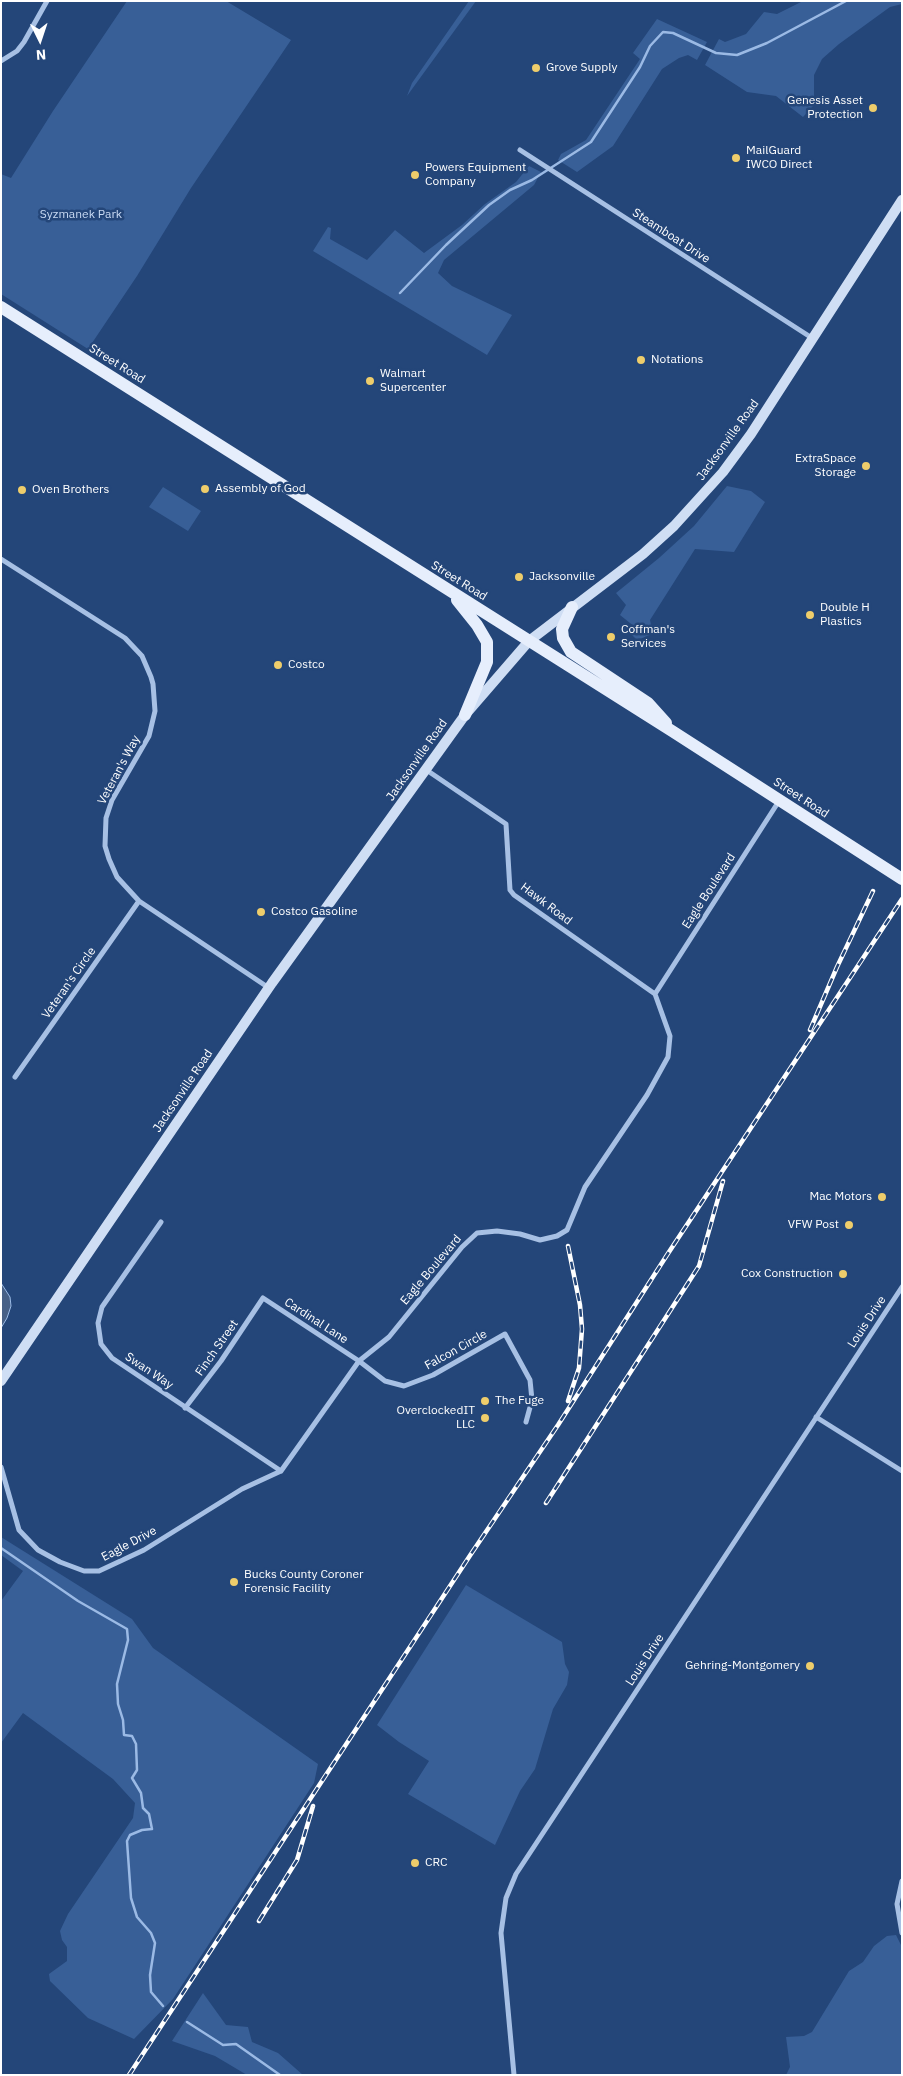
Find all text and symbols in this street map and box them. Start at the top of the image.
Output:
north arrow [15,15,65,65]
text: N [35,46,47,64]
place label: Grove Supply [546,61,617,75]
marker: Grove Supply [530,62,542,74]
place label: Genesis Asset Protection [787,94,863,122]
marker: Genesis Asset Protection [867,102,879,114]
place label: MailGuard IWCO Direct [746,144,812,172]
marker: MailGuard IWCO Direct [730,152,742,164]
place label: Powers Equipment Company [425,161,526,189]
marker: Powers Equipment Company [409,169,421,181]
street label: Steamboat Drive [630,206,712,266]
park label: Syzmanek Park [40,208,122,222]
street label: Street Road [86,341,148,387]
place label: Notations [651,353,703,367]
marker: Notations [635,354,647,366]
place label: Walmart Supercenter [380,367,446,395]
marker: Walmart Supercenter [364,375,376,387]
street label: Jacksonville Road [694,397,762,483]
place label: ExtraSpace Storage [795,452,856,480]
marker: ExtraSpace Storage [860,460,872,472]
place label: Assembly of God [215,482,306,496]
place label: Oven Brothers [32,483,109,497]
marker: Assembly of God [199,483,211,495]
marker: Oven Brothers [16,484,28,496]
street label: Street Road [428,558,490,604]
place label: Jacksonville [529,570,595,584]
marker: Jacksonville [513,571,525,583]
place label: Double H Plastics [820,601,870,629]
marker: Double H Plastics [804,609,816,621]
place label: Coffman's Services [621,623,675,651]
marker: Coffman's Services [605,631,617,643]
place label: Costco [288,658,325,672]
marker: Costco [272,659,284,671]
street label: Jacksonville Road [383,716,451,804]
street label: Veteran's Way [95,733,143,807]
street label: Street Road [771,775,831,821]
street label: Eagle Boulevard [679,851,739,931]
street label: Hawk Road [517,880,575,928]
place label: Costco Gasoline [271,905,358,919]
marker: Costco Gasoline [255,906,267,918]
street label: Veteran's Circle [39,944,99,1022]
street label: Jacksonville Road [150,1047,216,1135]
place label: Mac Motors [809,1190,872,1204]
marker: Mac Motors [876,1191,888,1203]
place label: VFW Post [788,1218,839,1232]
marker: VFW Post [843,1219,855,1231]
street label: Eagle Boulevard [398,1232,464,1308]
place label: Cox Construction [741,1267,833,1281]
marker: Cox Construction [837,1268,849,1280]
street label: Louis Drive [845,1293,889,1351]
street label: Cardinal Lane [281,1295,351,1347]
street label: Finch Street [192,1317,242,1379]
street label: Falcon Circle [422,1327,490,1373]
street label: Swan Way [122,1350,176,1392]
place label: The Fuge [495,1394,544,1408]
marker: The Fuge [479,1395,491,1407]
place label: OverclockedIT LLC [396,1404,475,1432]
marker: OverclockedIT LLC [479,1412,491,1424]
street label: Eagle Drive [99,1523,159,1565]
place label: Bucks County Coroner Forensic Facility [244,1568,363,1596]
marker: Bucks County Coroner Forensic Facility [228,1576,240,1588]
street label: Louis Drive [623,1631,667,1689]
place label: Gehring-Montgomery [685,1659,800,1673]
marker: Gehring-Montgomery [804,1660,816,1672]
place label: CRC [425,1856,447,1870]
marker: CRC [409,1857,421,1869]

